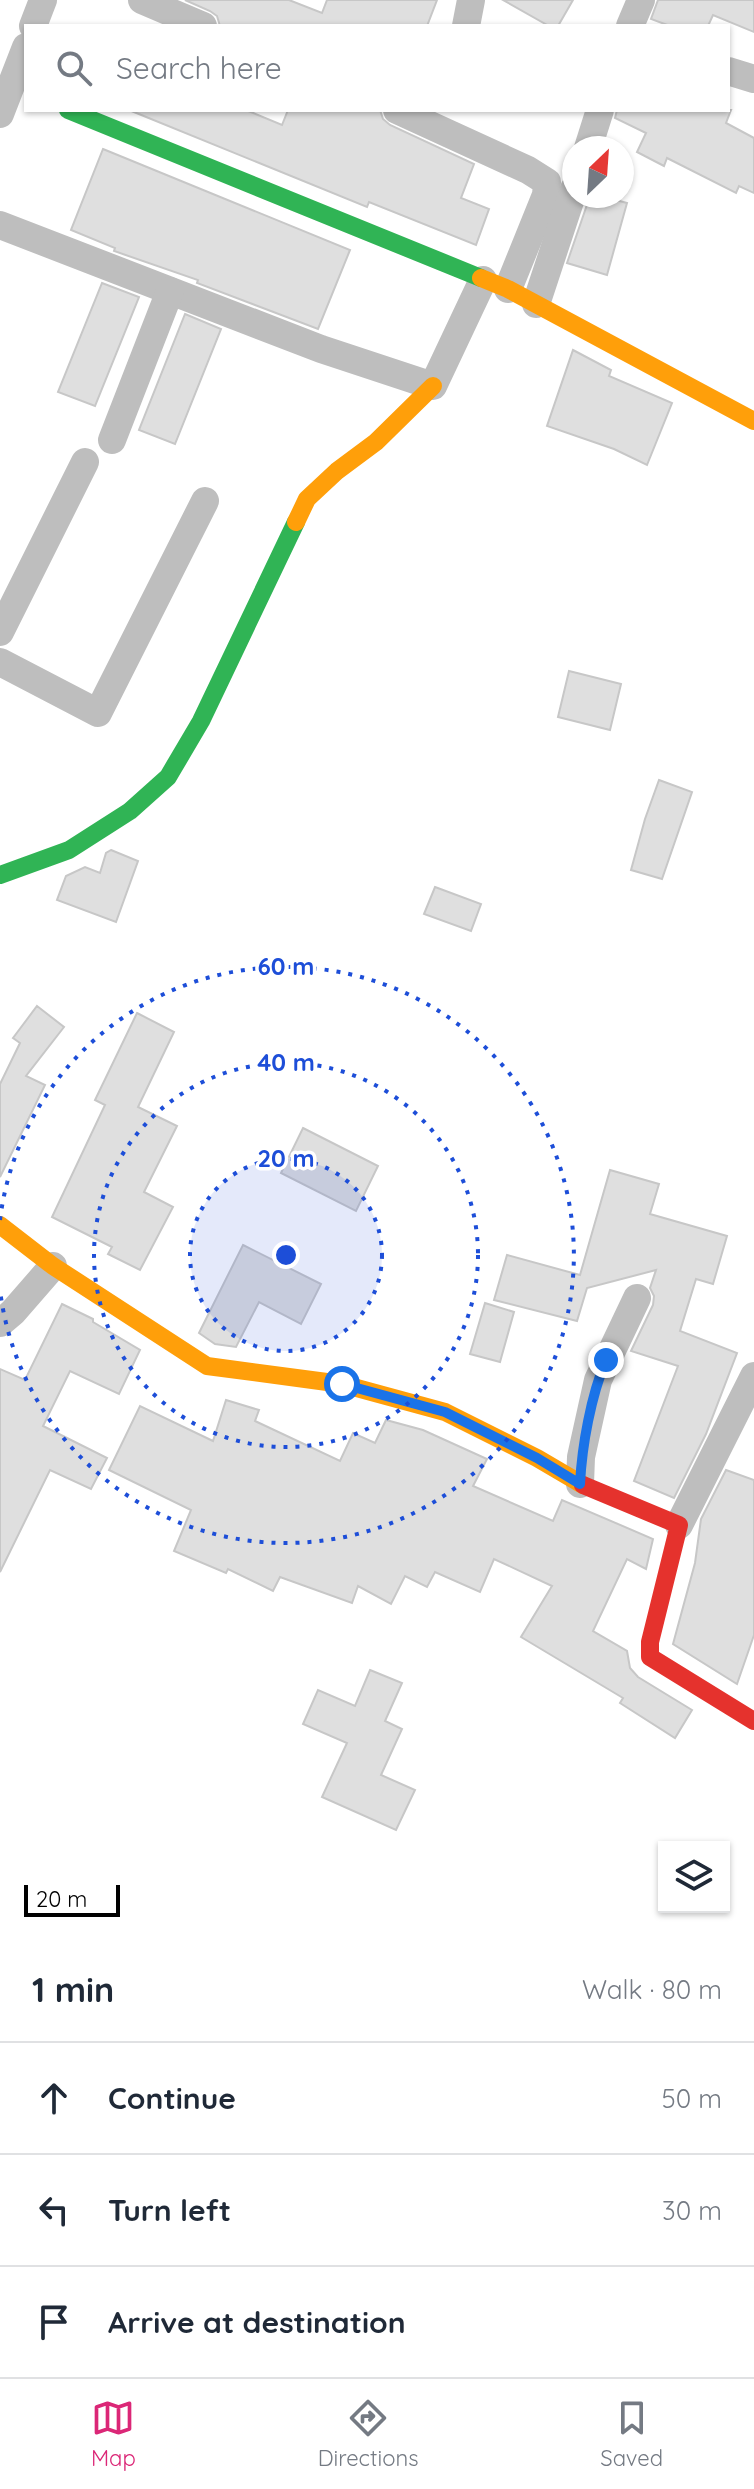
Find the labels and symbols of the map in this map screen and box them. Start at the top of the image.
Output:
north arrow [562,136,634,208]
text: 60 m [258,951,314,981]
text: 40 m [257,1047,315,1077]
text: 20 m [257,1143,315,1173]
centre of rings [272,1241,300,1269]
route end [588,1342,624,1378]
route start [324,1366,360,1402]
scale bar [24,1881,120,1917]

